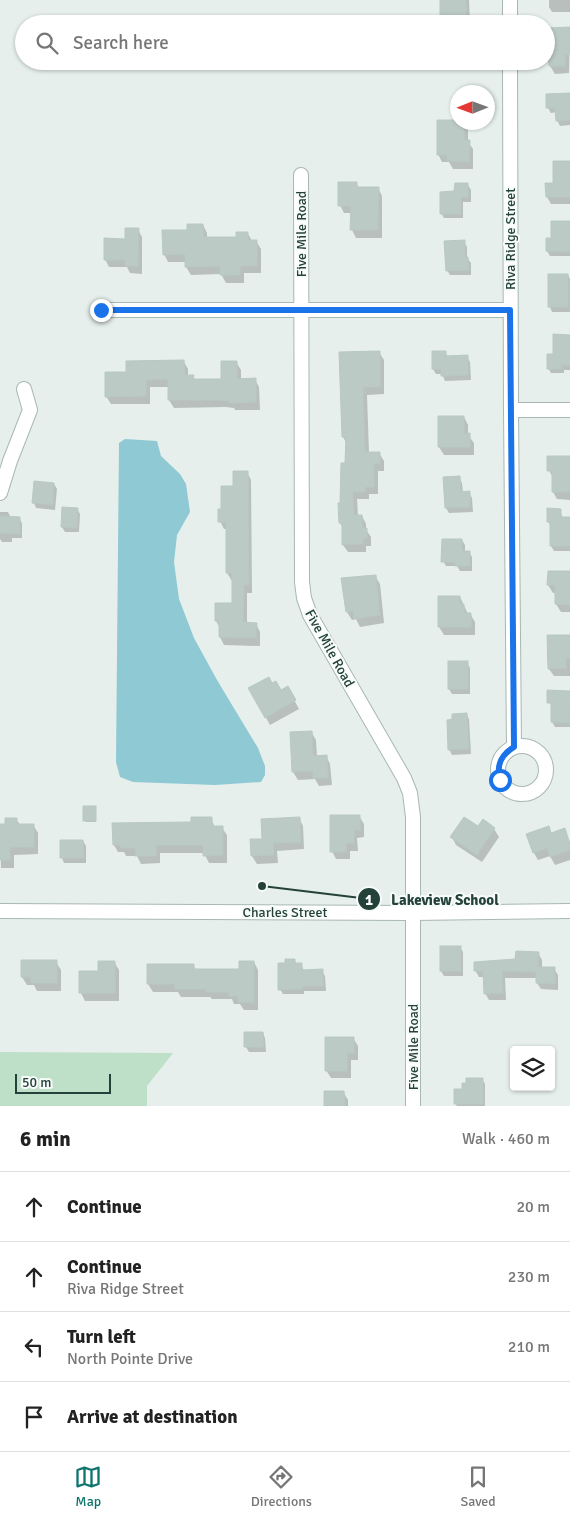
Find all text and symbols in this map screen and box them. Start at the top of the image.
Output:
search box [15,15,555,70]
icon: search [33,29,61,57]
text: Search here [73,31,169,55]
north arrow [450,85,495,130]
street label: Riva Ridge Street [502,188,519,290]
street label: Five Mile Road [293,191,310,277]
route end [90,299,113,322]
street label: Five Mile Road [301,606,358,690]
route start [489,769,512,792]
callout: Lakeview School [357,884,509,914]
text: 1 [365,891,373,909]
text: Lakeview School [391,891,499,909]
street label: Charles Street [243,904,328,921]
street label: Five Mile Road [405,1004,422,1090]
map controls [510,1046,555,1091]
button: layers [510,1046,555,1091]
scale bar [15,1071,111,1094]
text: 50 m [22,1074,51,1091]
text: 6 min [20,1126,71,1152]
text: Walk · 460 m [462,1129,550,1149]
icon: ahead [20,1193,48,1221]
text: Continue [67,1195,142,1219]
text: 20 m [516,1197,550,1217]
text: Continue [67,1255,142,1279]
icon: ahead [20,1263,48,1291]
text: 230 m [508,1267,550,1287]
text: Riva Ridge Street [67,1279,184,1299]
text: Turn left [67,1325,136,1349]
icon: left [20,1333,48,1361]
text: 210 m [508,1337,550,1357]
text: North Pointe Drive [67,1349,193,1369]
icon: arrive [20,1403,48,1431]
text: Arrive at destination [67,1405,238,1429]
tab: Map [74,1463,102,1510]
tab: Directions [251,1463,312,1510]
tab: Saved [460,1463,496,1510]

